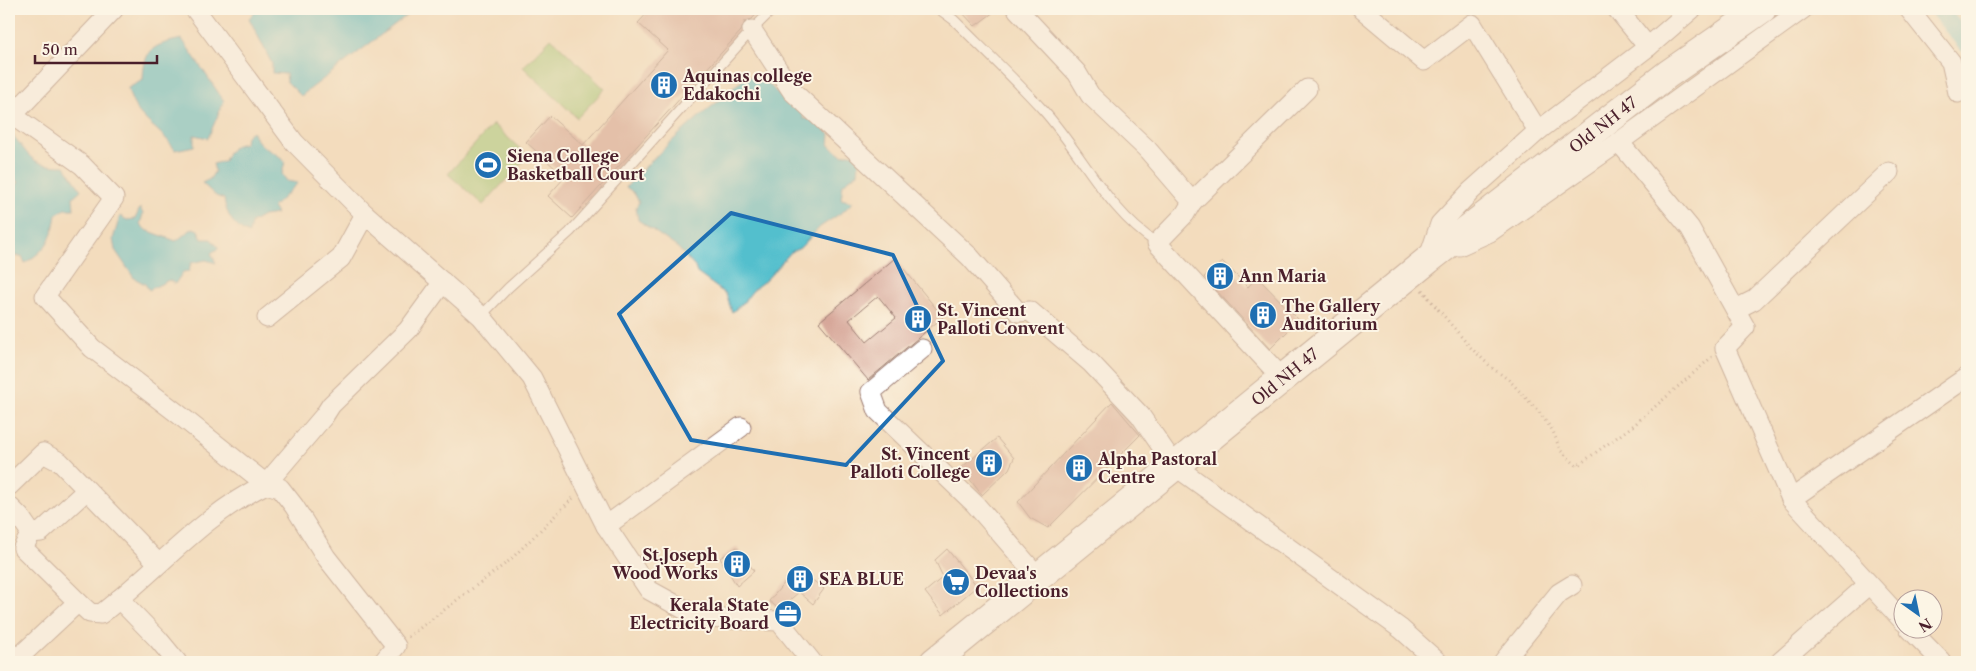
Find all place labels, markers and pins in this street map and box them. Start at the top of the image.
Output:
place label: Aquinas college Edakochi [682,66,813,104]
building icon: Aquinas college Edakochi [649,70,679,100]
place label: Siena College Basketball Court [507,146,645,184]
sports icon: Siena College Basketball Court [473,150,503,180]
building icon: Ann Maria [1205,261,1235,291]
place label: Ann Maria [1238,266,1327,286]
place label: The Gallery Auditorium [1281,296,1381,334]
place label: St. Vincent Palloti Convent [937,300,1065,338]
building icon: The Gallery Auditorium [1248,300,1278,330]
building icon: St. Vincent Palloti Convent [903,304,933,334]
place label: St. Vincent Palloti College [850,444,971,482]
building icon: St. Vincent Palloti College [974,448,1004,478]
place label: Alpha Pastoral Centre [1097,449,1218,487]
building icon: Alpha Pastoral Centre [1064,453,1094,483]
place label: St.Joseph Wood Works [611,545,718,583]
building icon: St.Joseph Wood Works [722,549,752,579]
place label: Devaa's Collections [975,563,1068,601]
building icon: SEA BLUE [785,564,815,594]
supermarket icon: Devaa's Collections [941,567,971,597]
place label: SEA BLUE [819,569,904,589]
place label: Kerala State Electricity Board [630,595,769,633]
office icon: Kerala State Electricity Board [773,599,803,629]

